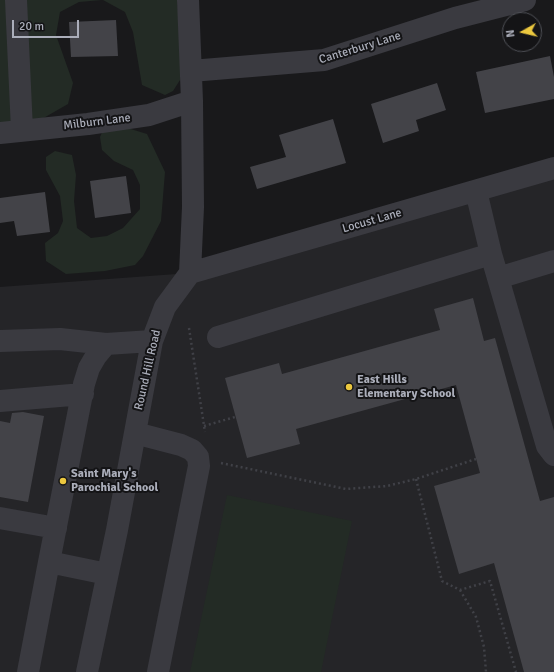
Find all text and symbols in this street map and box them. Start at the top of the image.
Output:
scale bar [14,12,81,38]
north arrow [502,12,542,52]
text: 20 m [19,19,44,34]
street label: Canterbury Lane [317,29,403,67]
text: N [504,29,518,38]
street label: Milburn Lane [63,111,131,133]
street label: Locust Lane [341,206,403,236]
street label: Round Hill Road [132,328,164,412]
place label: East Hills Elementary School [357,373,455,401]
marker: East Hills Elementary School [344,382,354,392]
place label: Saint Mary's Parochial School [71,467,158,495]
marker: Saint Mary's Parochial School [58,476,68,486]

